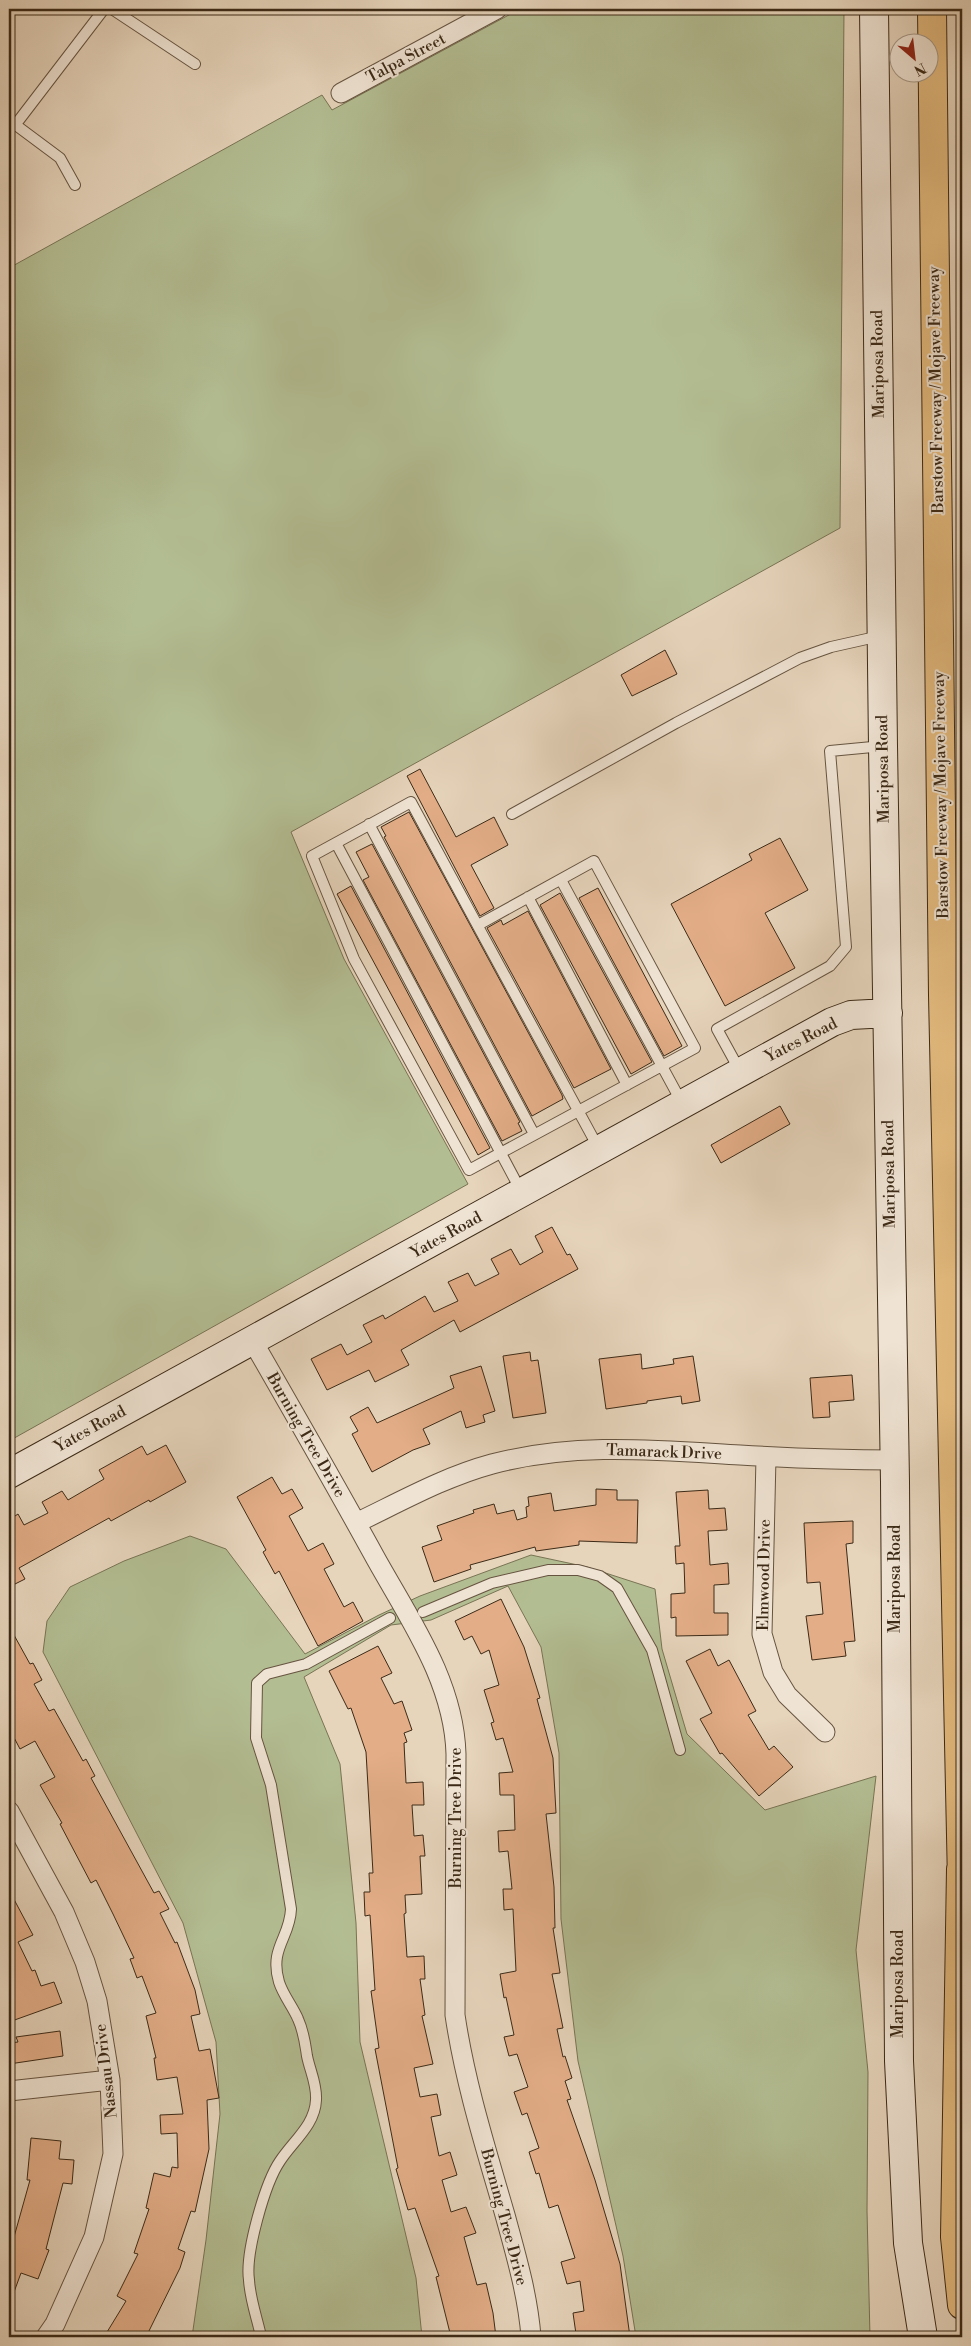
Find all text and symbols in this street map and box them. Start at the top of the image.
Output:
street label: Talpa Street [363,29,450,87]
north arrow [888,32,938,82]
text: N [911,58,929,79]
street label: Barstow Freeway / Mojave Freeway [924,266,948,515]
street label: Mariposa Road [867,310,889,418]
street label: Barstow Freeway / Mojave Freeway [929,671,953,920]
street label: Mariposa Road [872,715,894,823]
street label: Yates Road [760,1013,841,1067]
street label: Mariposa Road [878,1120,900,1228]
street label: Yates Road [406,1207,485,1263]
street label: Burning Tree Drive [262,1368,350,1501]
street label: Yates Road [50,1401,129,1457]
street label: Tamarack Drive [606,1440,722,1464]
street label: Elmwood Drive [753,1519,775,1631]
street label: Mariposa Road [885,1525,905,1633]
street label: Burning Tree Drive [446,1747,466,1890]
street label: Mariposa Road [888,1930,908,2038]
street label: Nassau Drive [90,2023,122,2119]
street label: Burning Tree Drive [476,2145,532,2288]

